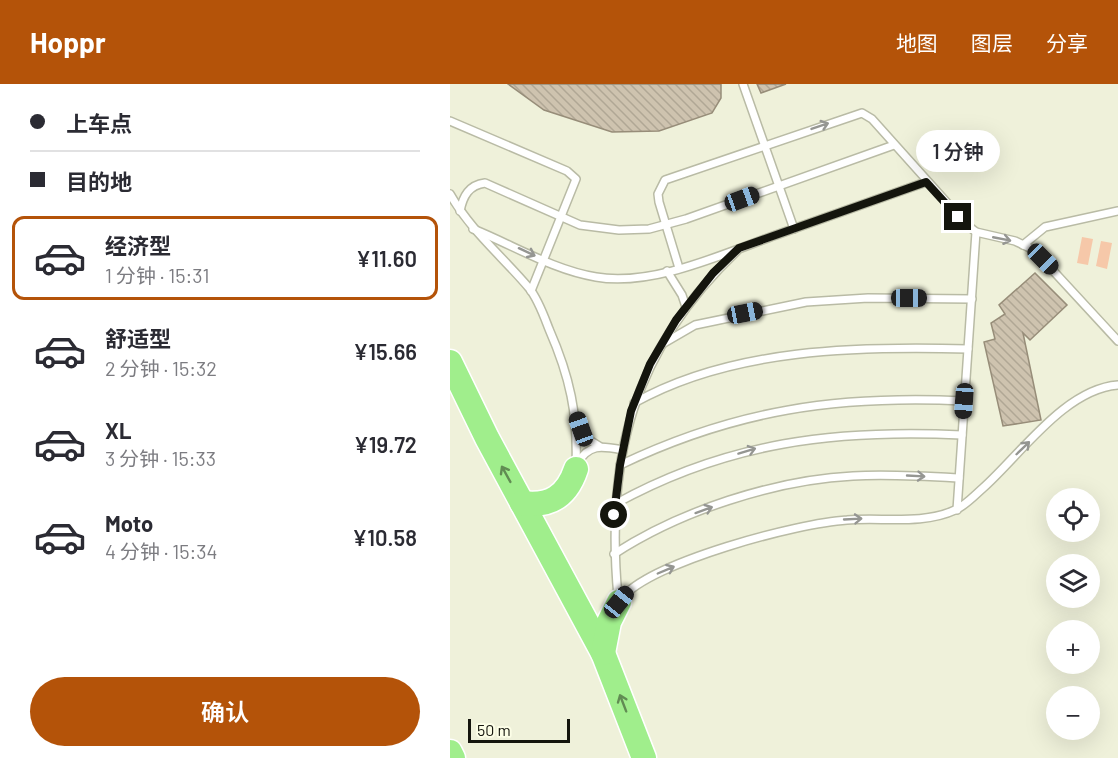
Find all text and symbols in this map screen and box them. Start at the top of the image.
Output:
text: Hoppr [30,25,106,59]
text: 地图 [896,30,938,55]
text: 图层 [971,30,1013,55]
text: 分享 [1046,30,1088,55]
text: 上车点 [66,110,132,136]
one-way arrow [810,120,829,131]
callout: 1 分钟 [916,130,1000,172]
text: 1 分钟 [932,139,984,163]
text: 目的地 [66,168,132,194]
car [722,184,762,214]
route end [944,203,971,230]
icon: car [33,231,87,285]
text: 经济型 [105,232,171,258]
one-way arrow [992,234,1012,245]
car [1024,240,1062,278]
text: ¥11.60 [356,245,417,271]
one-way arrow [517,247,535,259]
text: 1 分钟 · 15:31 [105,263,209,287]
car [891,289,927,307]
car [726,301,764,325]
icon: car [33,324,87,378]
text: 舒适型 [105,325,171,351]
text: ¥15.66 [353,338,417,364]
text: 2 分钟 · 15:32 [105,356,217,380]
car [954,382,974,420]
car [566,409,596,449]
icon: car [33,417,87,471]
text: XL [105,417,131,443]
text: ¥19.72 [354,431,417,457]
one-way arrow [1015,441,1030,455]
one-way arrow [737,445,756,456]
text: 3 分钟 · 15:33 [105,446,216,470]
one-way arrow [500,465,511,483]
one-way arrow [905,471,925,482]
map controls [1046,488,1100,740]
button: locate [1046,488,1100,542]
route start [600,501,627,528]
one-way arrow [694,504,713,515]
icon: car [33,510,87,564]
text: Moto [105,510,153,536]
one-way arrow [843,514,863,525]
text: ¥10.58 [352,524,417,550]
text: 4 分钟 · 15:34 [105,539,218,563]
button: layers [1046,554,1100,608]
one-way arrow [656,564,674,575]
car [601,582,637,622]
button: + [1046,620,1100,674]
button: 确认 [30,677,420,746]
button: − [1046,686,1100,740]
one-way arrow [617,695,628,713]
scale bar [468,716,570,744]
text: 50 m [477,720,511,739]

